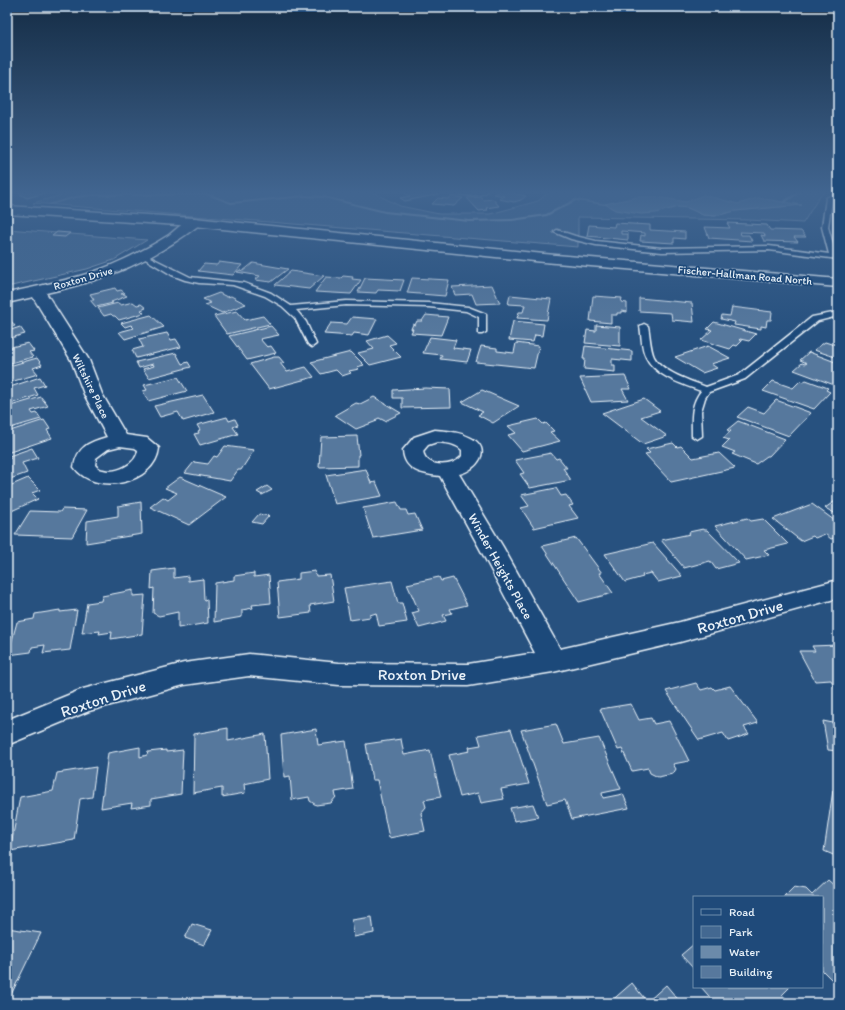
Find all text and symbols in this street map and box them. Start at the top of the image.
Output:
street label: Fischer-Hallman Road North [677,263,813,288]
street label: Roxton Drive [52,264,114,293]
street label: Wiltshire Place [69,352,112,421]
street label: Winder Heights Place [465,511,536,622]
street label: Roxton Drive [695,595,785,638]
street label: Roxton Drive [378,665,466,684]
street label: Roxton Drive [58,676,148,721]
legend [693,896,823,988]
text: Road [729,905,755,919]
text: Park [729,925,753,939]
text: Water [729,945,760,959]
text: Building [729,965,773,979]

